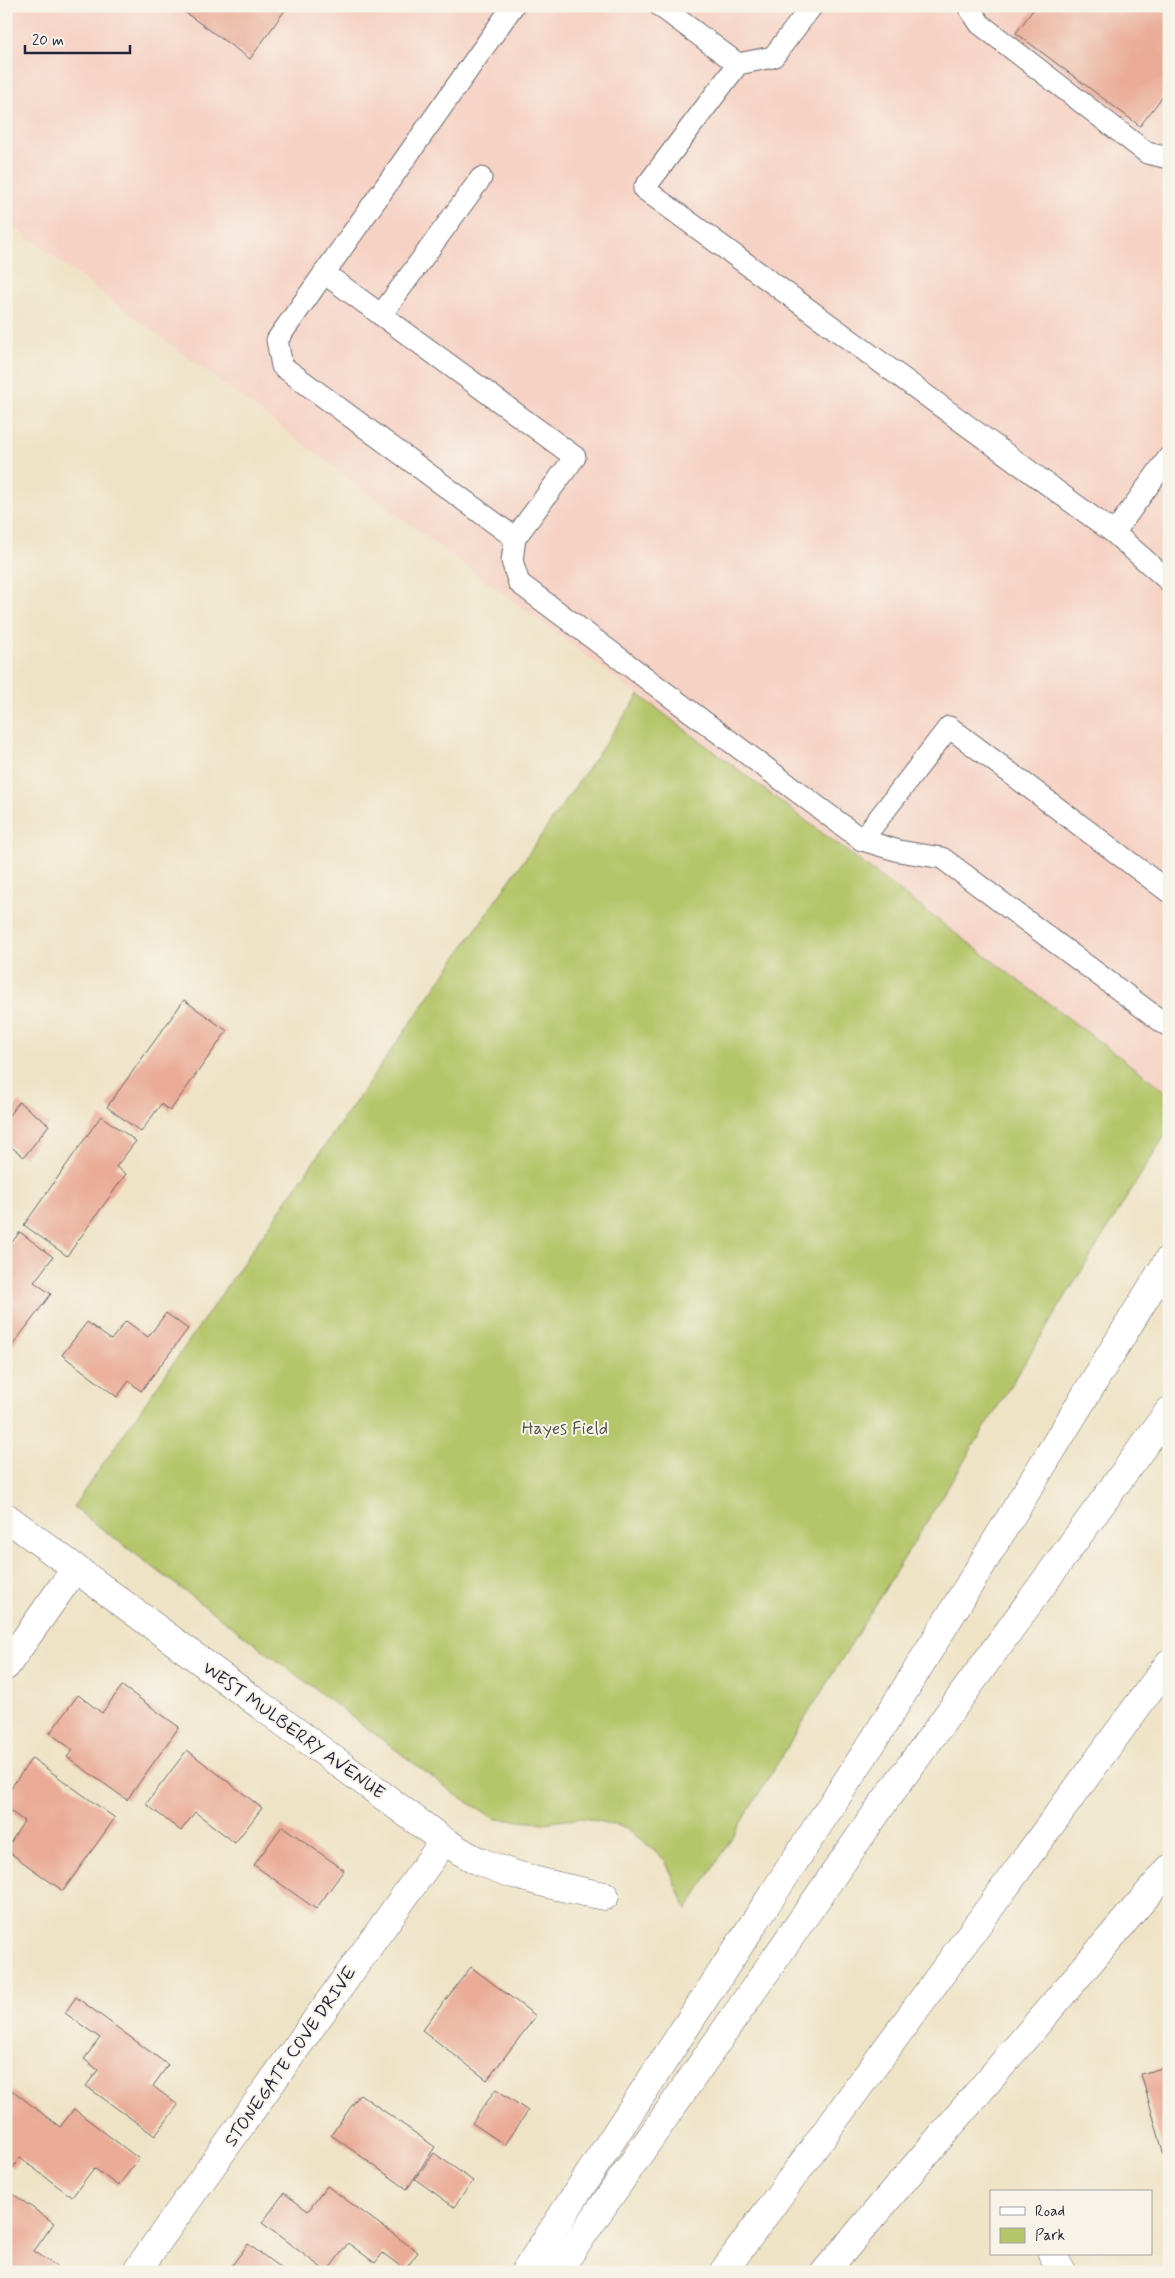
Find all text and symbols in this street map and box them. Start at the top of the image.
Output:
scale bar [25,22,130,54]
text: 20 m [32,31,64,51]
park label: Hayes Field [522,1417,608,1441]
street label: WEST MULBERRY AVENUE [197,1656,389,1805]
street label: STONEGATE COVE DRIVE [219,1961,363,2152]
legend [990,2190,1152,2256]
text: Road [1035,2202,1065,2222]
text: Park [1035,2226,1065,2246]

